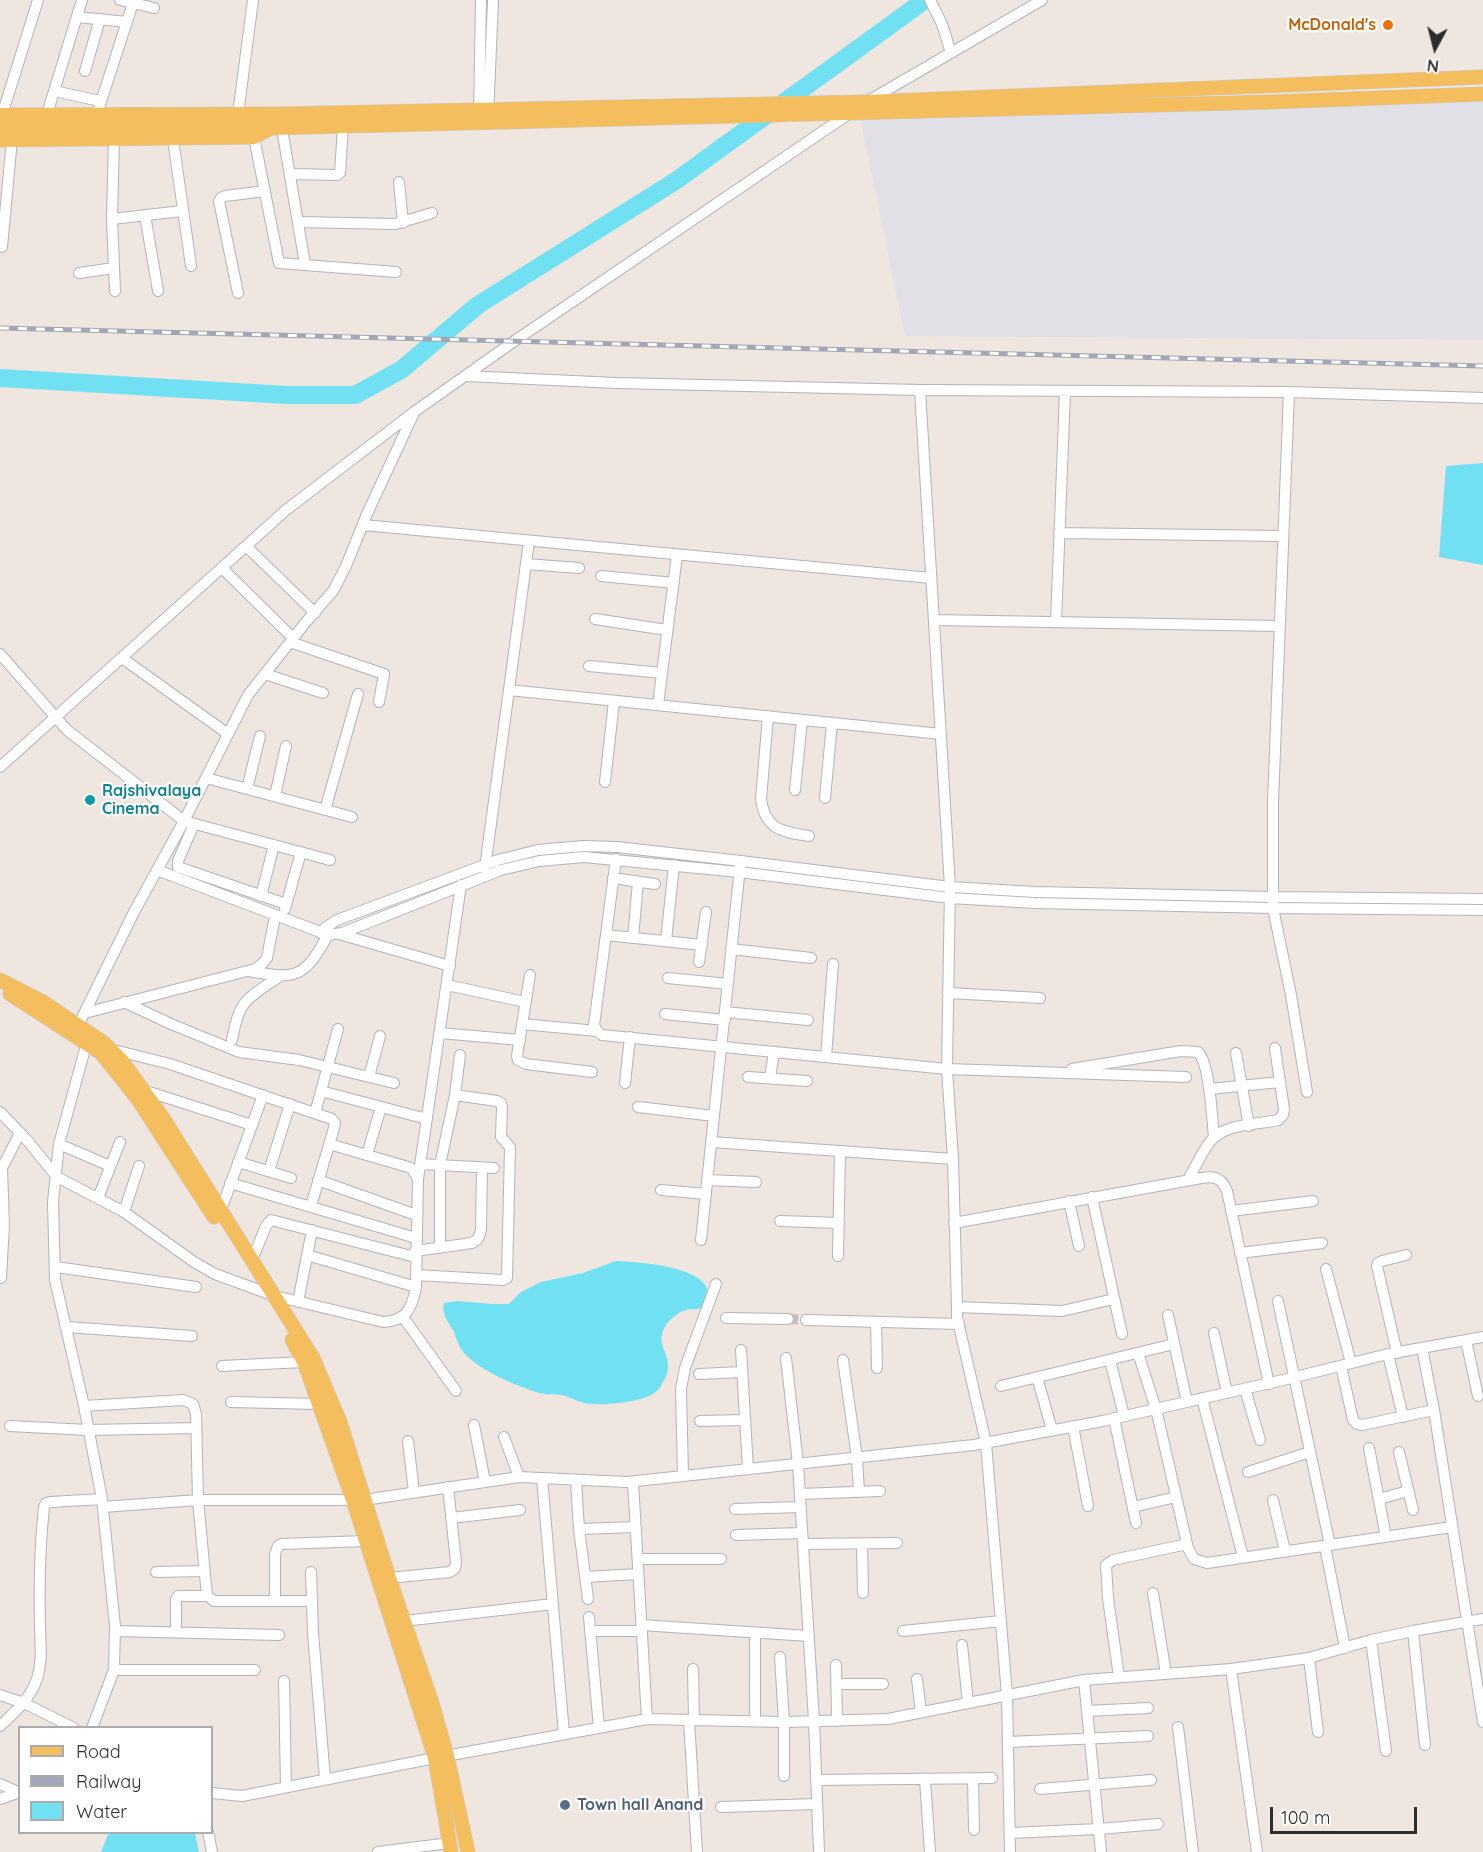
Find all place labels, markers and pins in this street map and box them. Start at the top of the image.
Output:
place label: McDonald's [1288,15,1376,35]
marker: McDonald's [1381,18,1395,32]
place label: Rajshivalaya Cinema [102,781,201,819]
marker: Rajshivalaya Cinema [83,793,97,807]
place label: Town hall Anand [577,1795,703,1815]
marker: Town hall Anand [558,1798,572,1812]

